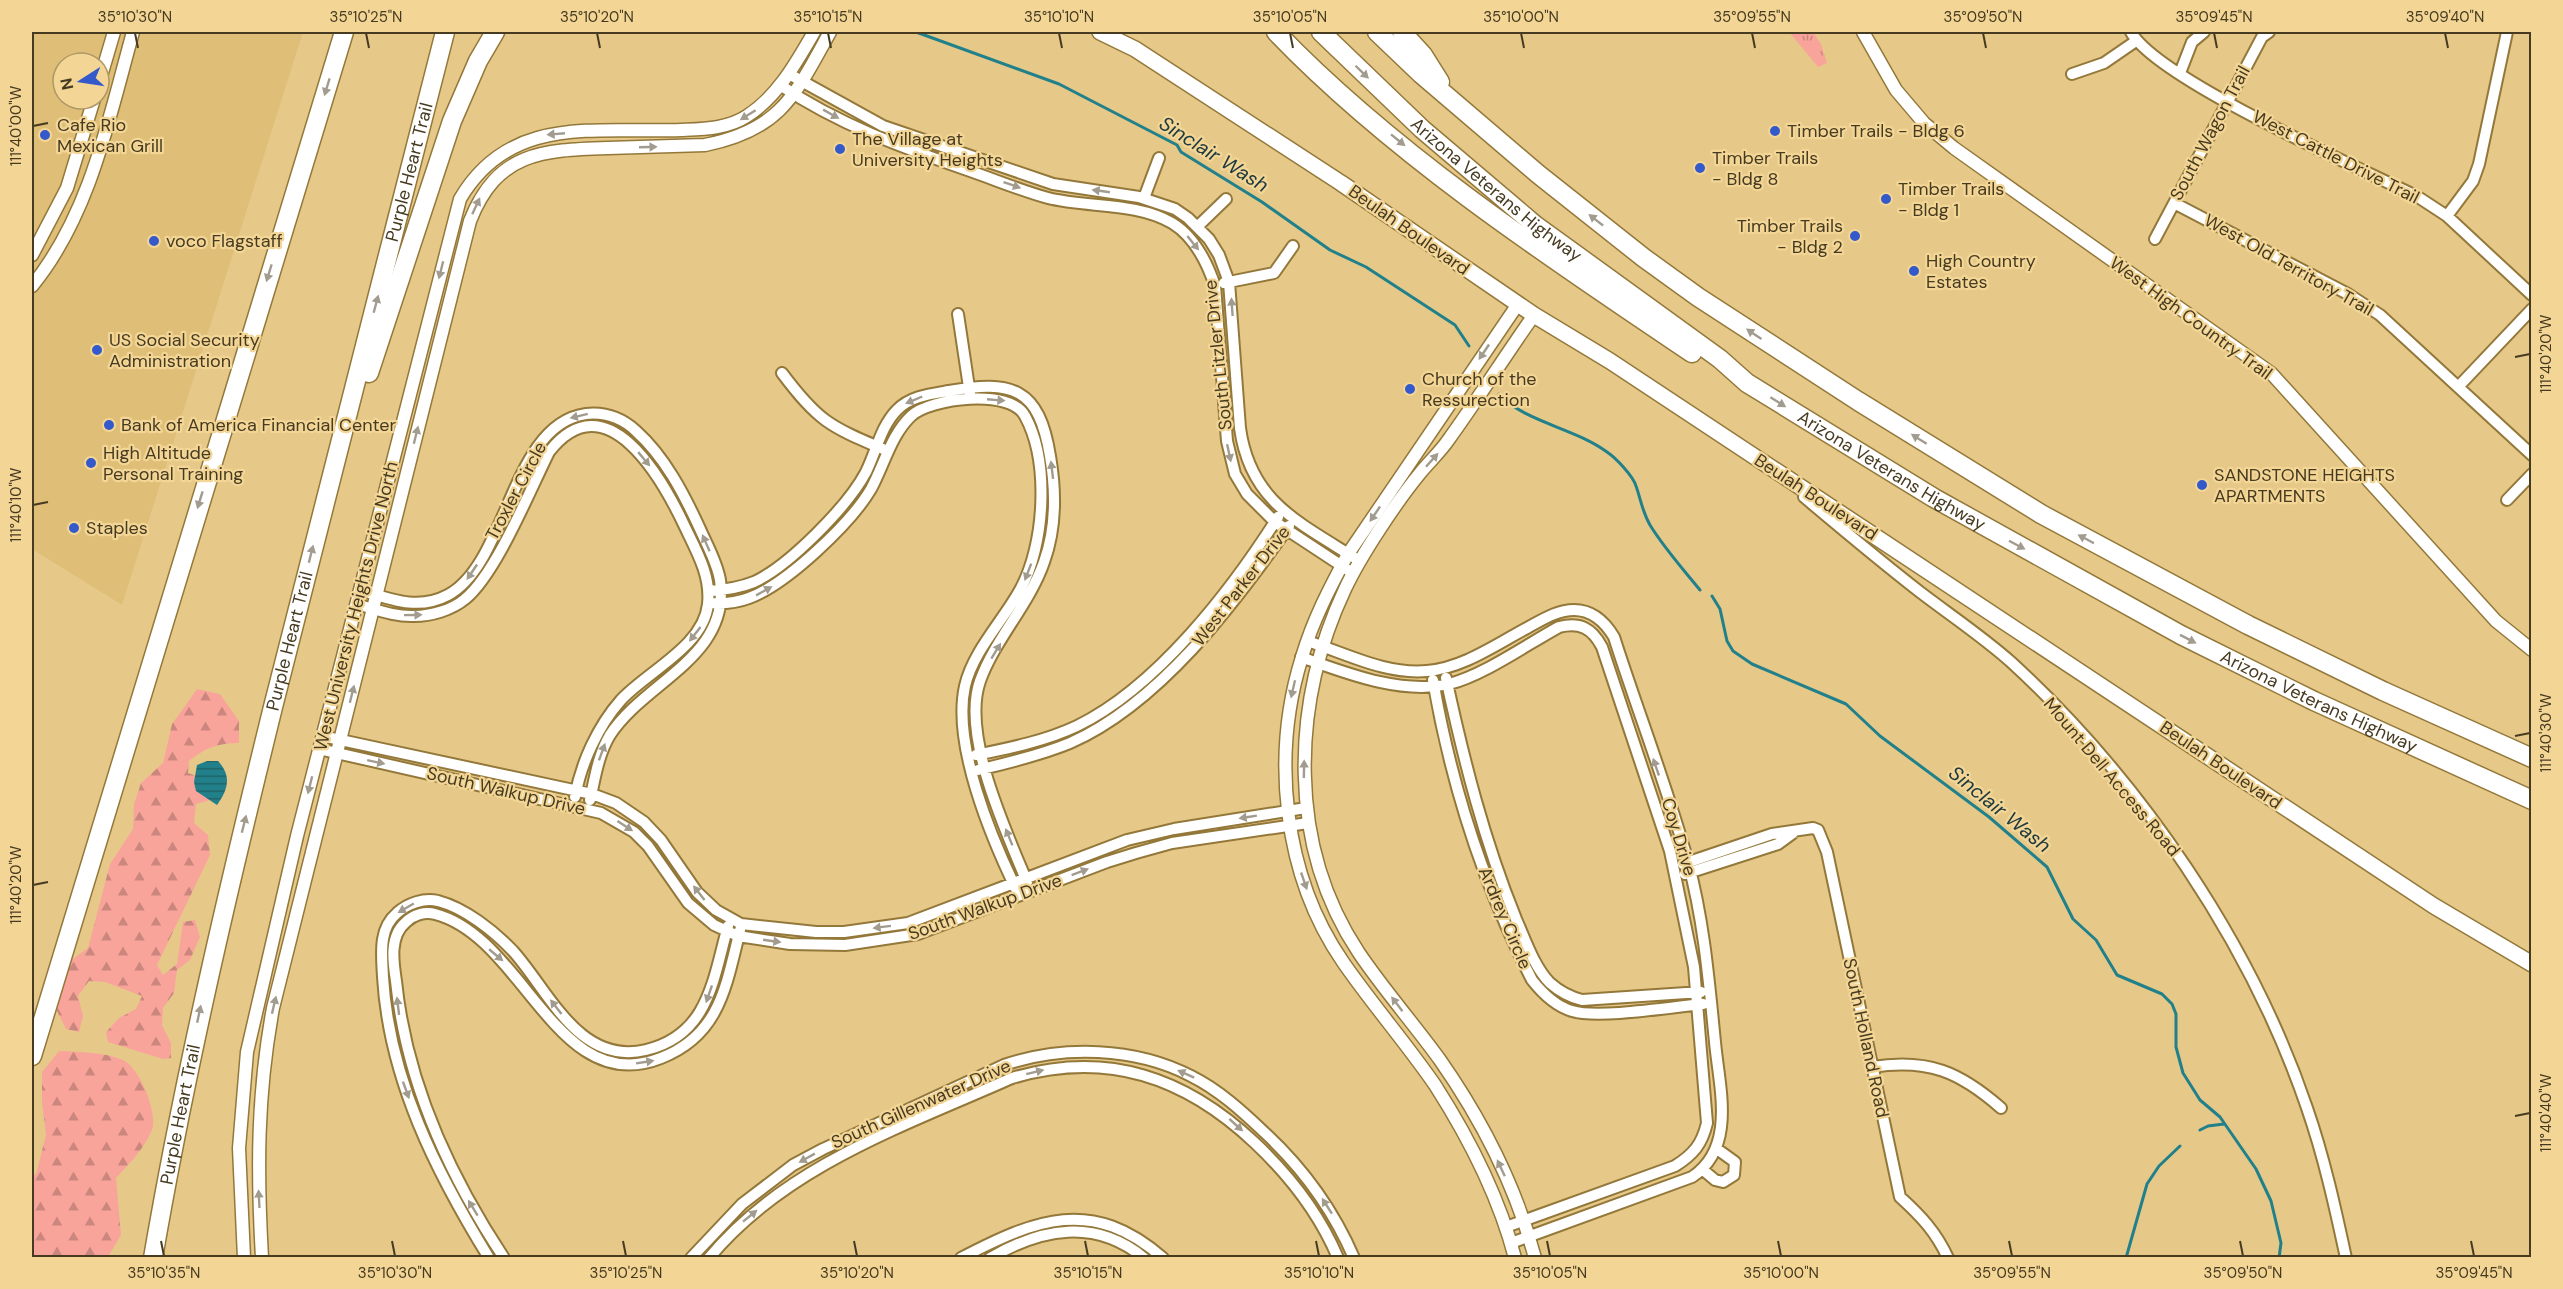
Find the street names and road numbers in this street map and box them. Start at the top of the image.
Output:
street label: South Wagon Trail [2164,61,2256,205]
street label: Purple Heart Trail [380,100,439,244]
street label: West Cattle Drive Trail [2249,105,2423,209]
street label: Arizona Veterans Highway [1405,112,1587,267]
street label: Beulah Boulevard [1344,179,1474,281]
street label: West Old Territory Trail [2200,208,2378,322]
street label: West High Country Trail [2105,251,2277,385]
street label: South Litzler Drive [1198,279,1238,431]
street label: Arizona Veterans Highway [1793,405,1990,536]
street label: Troxler Circle [480,438,552,544]
street label: Beulah Boulevard [1750,448,1882,546]
street label: West University Heights Drive North [308,459,404,753]
street label: West Parker Drive [1186,521,1296,651]
street label: Purple Heart Trail [261,569,318,713]
street label: Arizona Veterans Highway [2216,644,2421,758]
street label: Mount Dell Access Road [2038,692,2186,862]
street label: Beulah Boulevard [2155,715,2287,815]
street label: South Walkup Drive [424,761,588,821]
street label: Coy Drive [1656,795,1702,879]
street label: Ardrey Circle [1473,863,1537,973]
street label: South Walkup Drive [905,868,1065,946]
street label: South Holland Road [1837,956,1895,1120]
street label: Purple Heart Trail [154,1042,206,1187]
street label: South Gillenwater Drive [827,1054,1015,1154]

